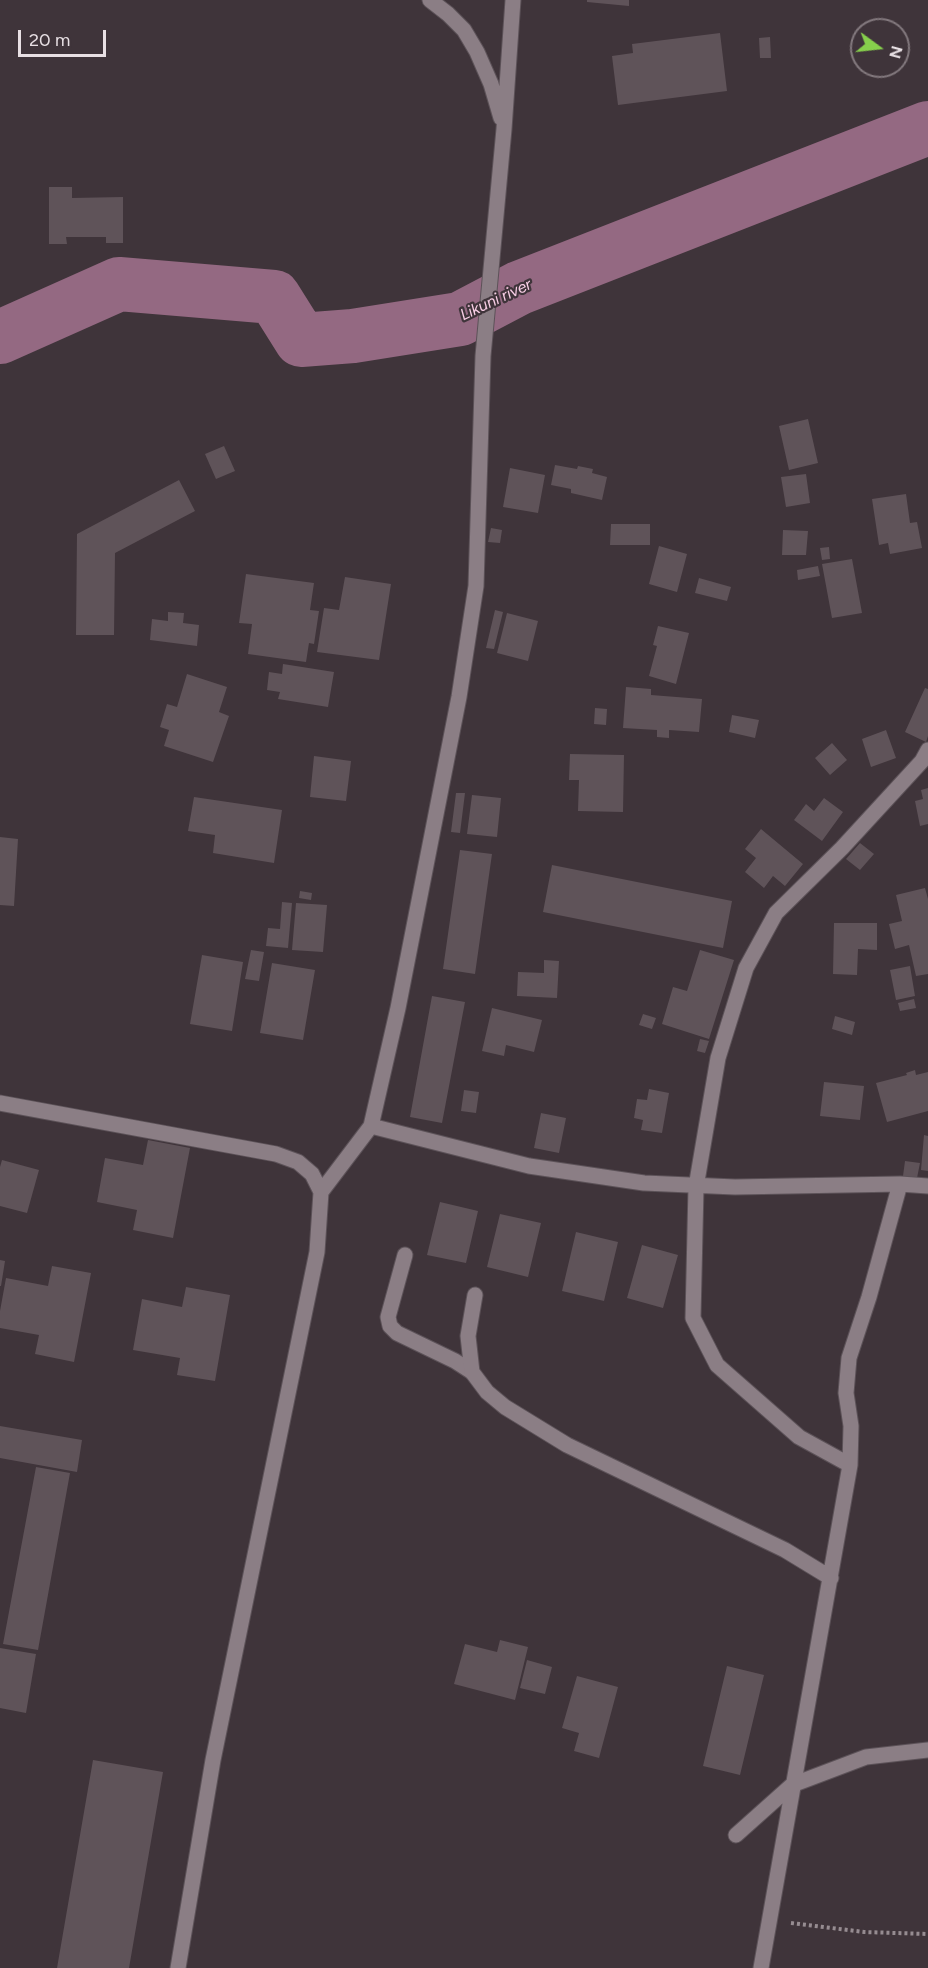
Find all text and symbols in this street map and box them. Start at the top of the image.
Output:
scale bar [21,18,110,56]
north arrow [850,18,910,78]
text: 20 m [29,29,70,51]
text: N [885,44,907,61]
water label: Likuni river [457,275,535,325]

